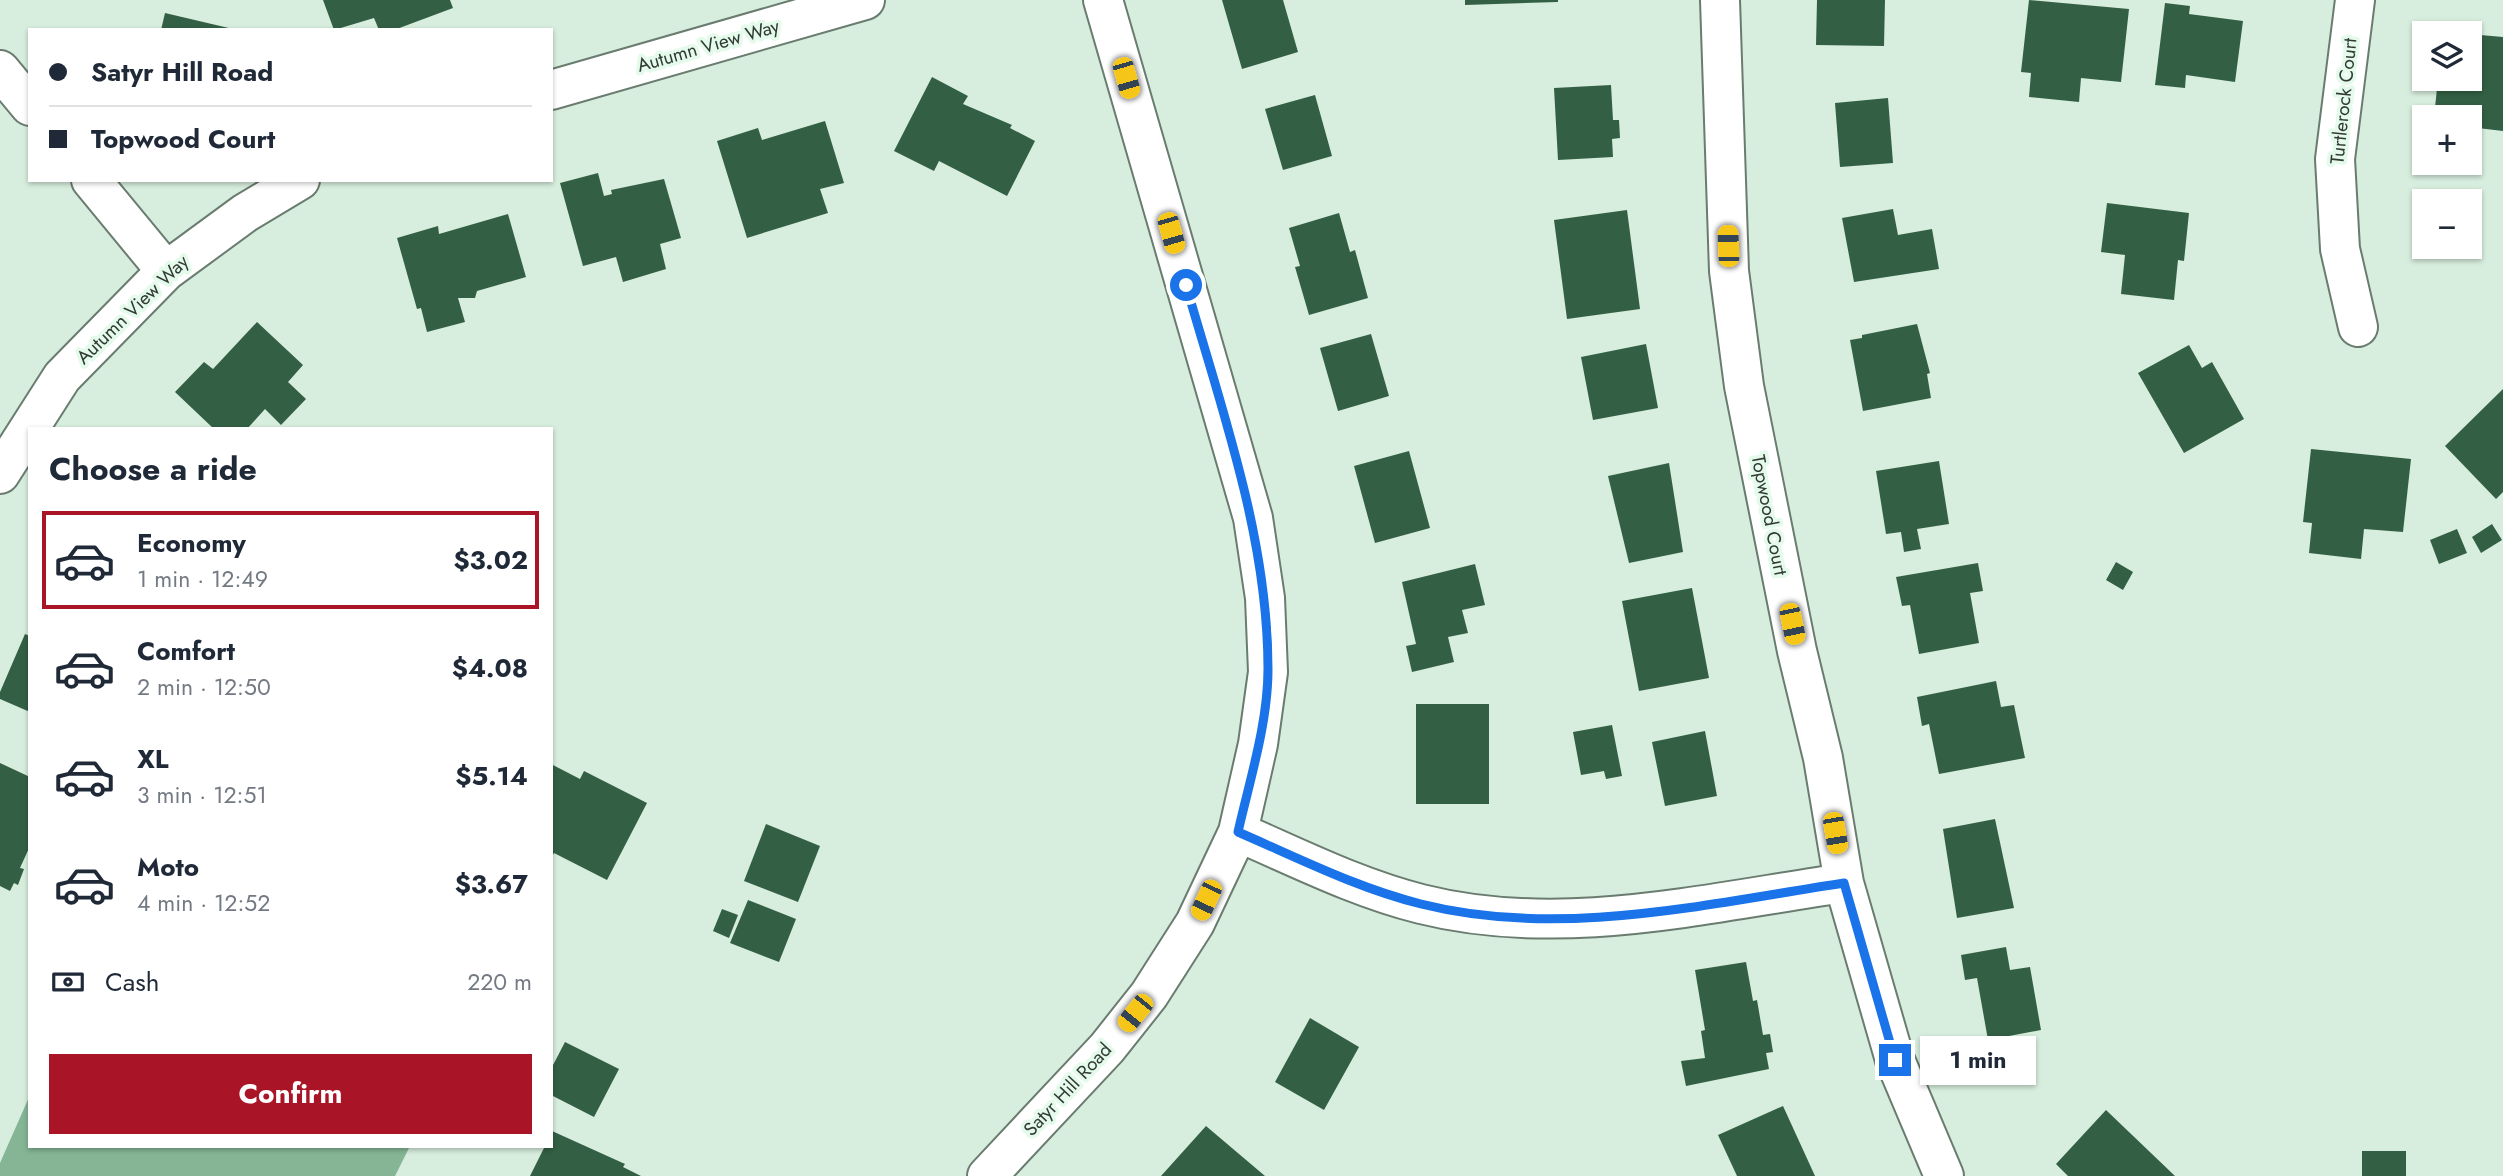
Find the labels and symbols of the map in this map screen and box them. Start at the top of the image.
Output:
street label: Autumn View Way [634,12,783,79]
street label: Turtlerock Court [2323,36,2364,165]
car [1111,55,1142,101]
car [1156,210,1187,256]
car [1717,225,1740,267]
street label: Autumn View Way [70,248,195,370]
route start [1170,269,1202,301]
street label: Topwood Court [1745,453,1795,578]
car [1778,601,1807,647]
car [1822,810,1849,856]
car [1188,877,1225,923]
car [1114,990,1157,1036]
callout: 1 min [1920,1036,2035,1084]
street label: Satyr Hill Road [1017,1037,1118,1142]
route end [1879,1044,1911,1076]

